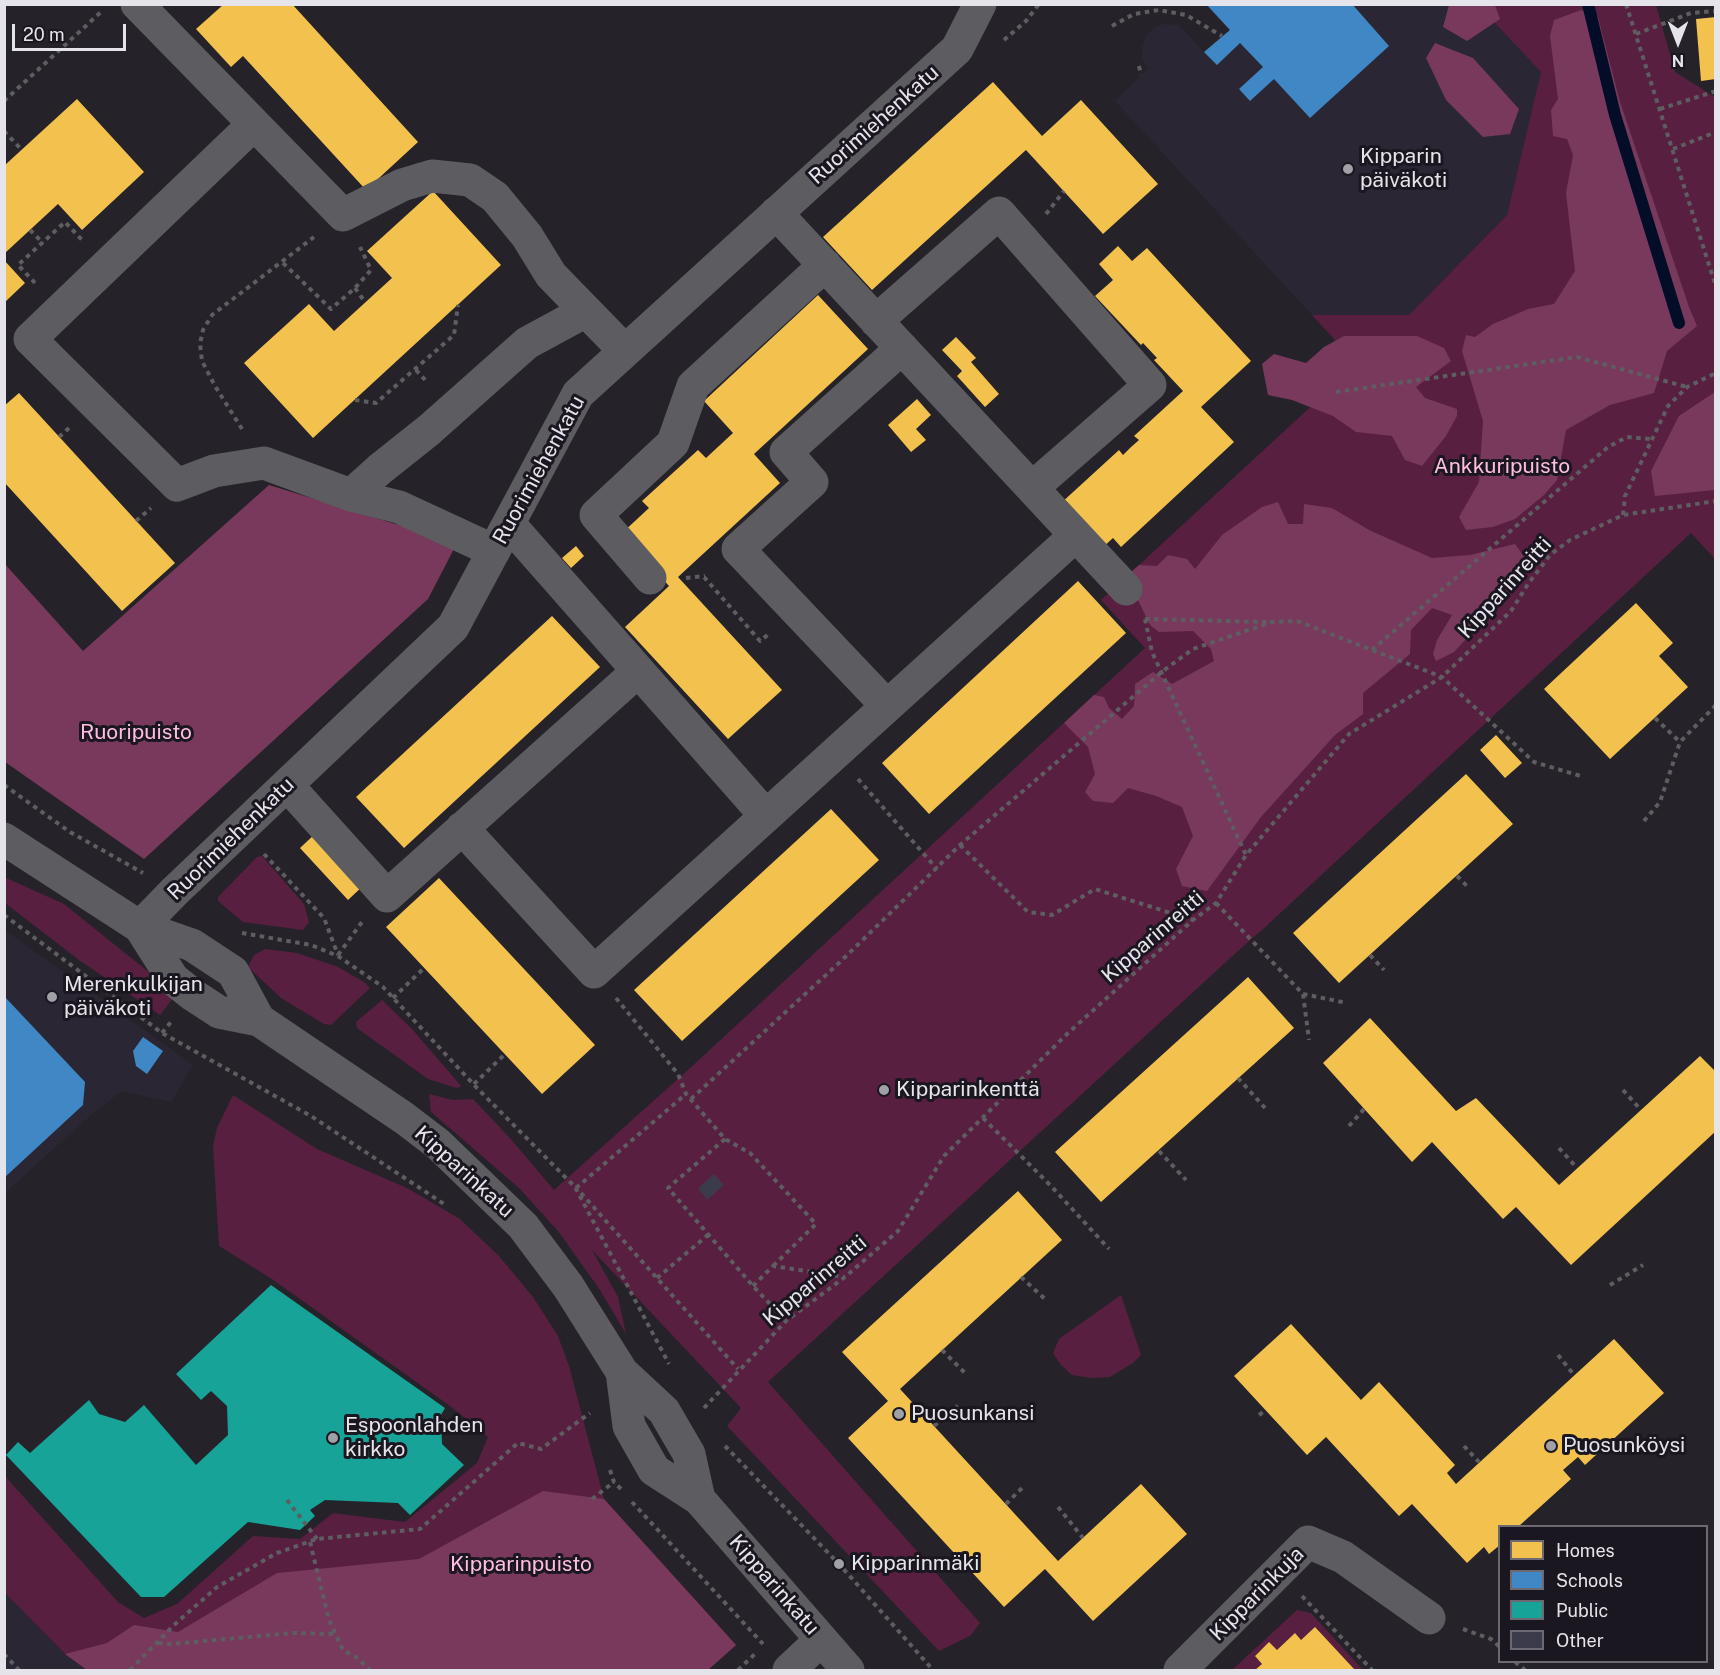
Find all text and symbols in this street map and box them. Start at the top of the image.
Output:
scale bar [15,12,129,50]
north arrow [1648,12,1708,72]
text: 20 m [23,24,65,45]
text: N [1672,51,1684,70]
street label: Ruorimiehenkatu [804,60,944,190]
place label: Kipparin päiväkoti [1360,144,1447,194]
marker: Kipparin päiväkoti [1341,162,1355,176]
street label: Ruorimiehenkatu [488,391,590,549]
park label: Ankkuripuisto [1434,454,1570,480]
street label: Kipparinreitti [1453,532,1557,644]
park label: Ruoripuisto [80,720,192,746]
street label: Ruorimiehenkatu [163,772,299,906]
street label: Kipparinreitti [1097,886,1209,988]
place label: Merenkulkijan päiväkoti [64,972,203,1022]
marker: Merenkulkijan päiväkoti [45,990,59,1004]
place label: Kipparinkenttä [896,1077,1040,1103]
marker: Kipparinkenttä [877,1083,891,1097]
street label: Kipparinkatu [409,1121,519,1223]
street label: Kipparinreitti [758,1230,872,1332]
place label: Puosunkansi [911,1401,1034,1427]
marker: Puosunkansi [892,1407,906,1421]
place label: Espoonlahden kirkko [345,1413,483,1463]
marker: Espoonlahden kirkko [326,1431,340,1445]
place label: Puosunköysi [1563,1433,1685,1459]
marker: Puosunköysi [1544,1439,1558,1453]
legend [1498,1525,1708,1663]
street label: Kipparinkatu [724,1530,824,1640]
text: Homes [1556,1540,1615,1561]
street label: Kipparinkuja [1205,1542,1309,1646]
place label: Kipparinmäki [851,1551,980,1577]
park label: Kipparinpuisto [450,1552,592,1578]
marker: Kipparinmäki [832,1557,846,1571]
text: Schools [1556,1570,1623,1591]
text: Public [1556,1600,1608,1621]
text: Other [1556,1630,1604,1651]

